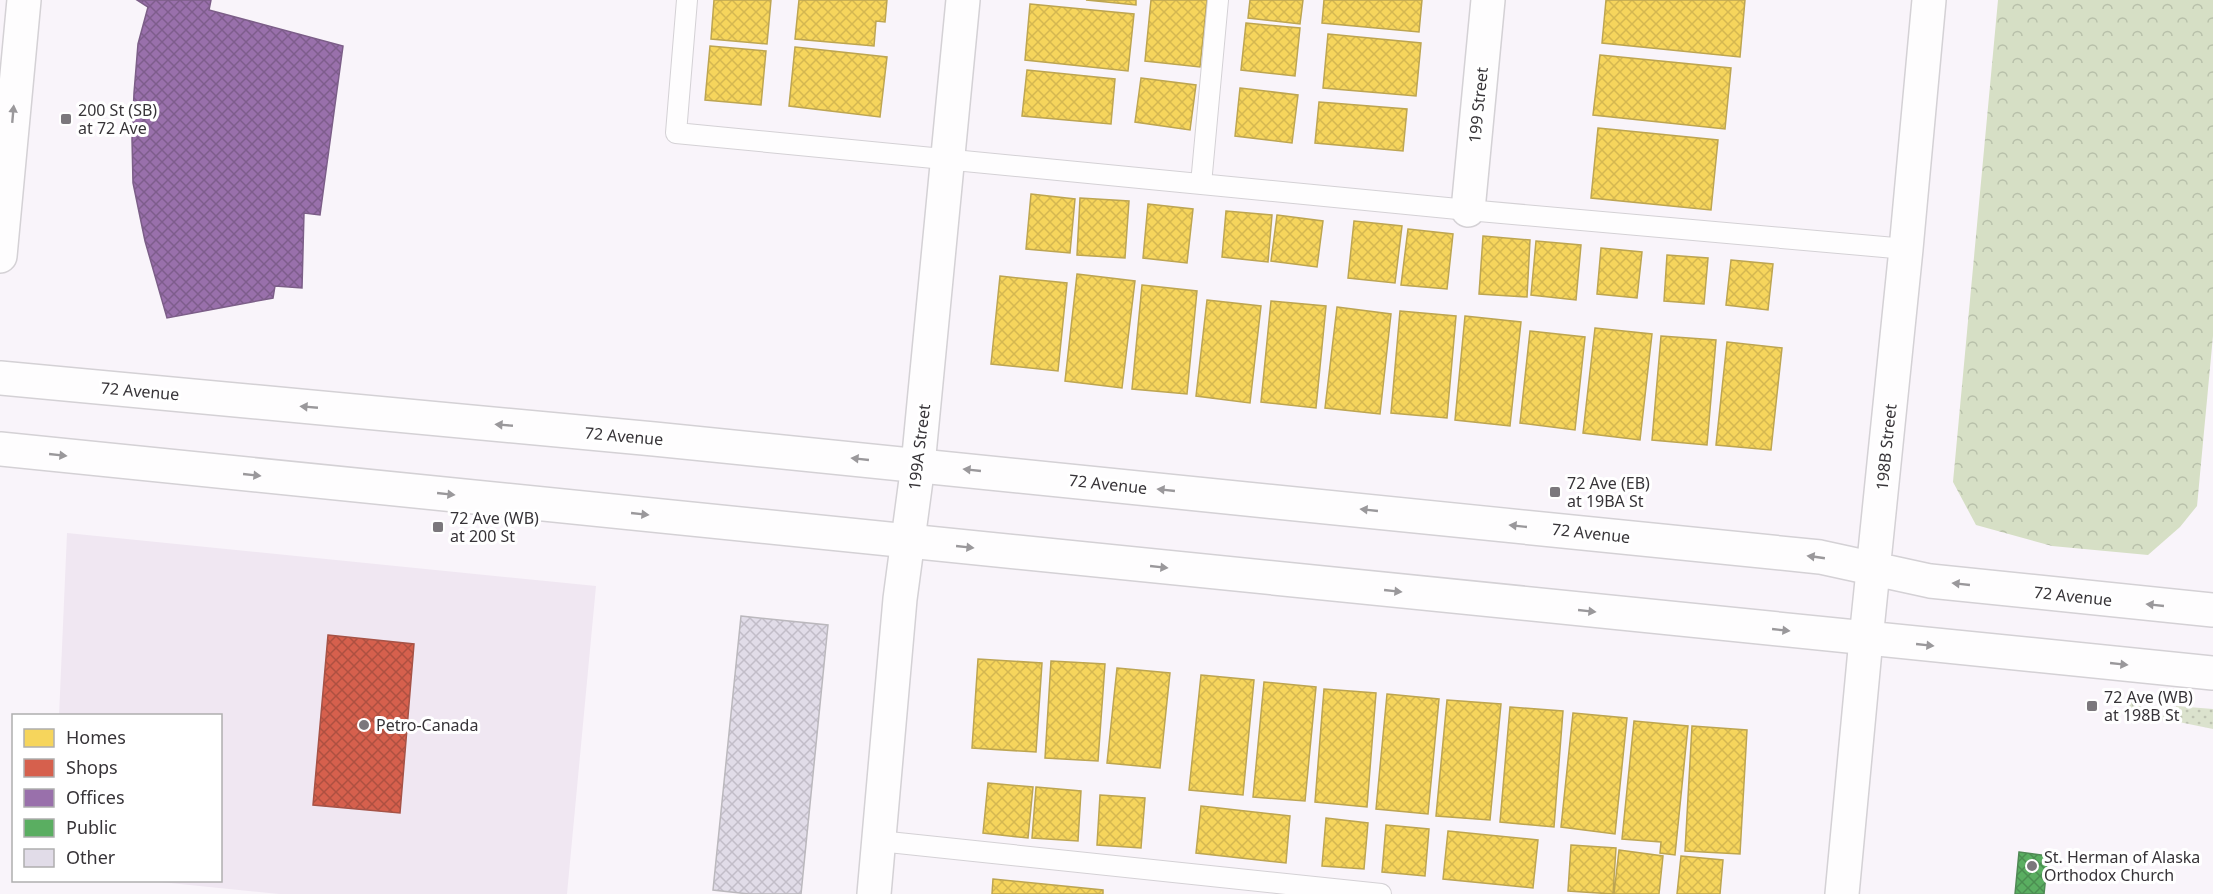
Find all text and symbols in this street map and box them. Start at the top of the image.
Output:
street label: 199 Street [1463,66,1493,144]
place label: 200 St (SB) at 72 Ave [78,99,157,139]
one-way arrow [8,104,18,123]
marker: 200 St (SB) at 72 Ave [59,112,73,126]
street label: 72 Avenue [100,377,180,405]
one-way arrow [300,402,319,412]
street label: 199A Street [903,403,935,491]
street label: 198B Street [1871,403,1901,491]
one-way arrow [494,420,513,430]
street label: 72 Avenue [584,422,664,450]
one-way arrow [49,450,68,459]
one-way arrow [850,454,869,464]
one-way arrow [962,465,981,475]
street label: 72 Avenue [1068,469,1148,499]
one-way arrow [243,470,262,479]
place label: 72 Ave (EB) at 19BA St [1567,472,1650,512]
one-way arrow [1156,485,1175,495]
marker: 72 Ave (EB) at 19BA St [1548,485,1562,499]
one-way arrow [437,489,456,499]
one-way arrow [1359,505,1378,515]
place label: 72 Ave (WB) at 200 St [450,507,539,547]
one-way arrow [631,509,650,519]
street label: 72 Avenue [1551,518,1631,548]
marker: 72 Ave (WB) at 200 St [431,520,445,534]
one-way arrow [1508,521,1527,531]
one-way arrow [955,542,974,552]
one-way arrow [1807,552,1826,561]
one-way arrow [1149,562,1168,572]
one-way arrow [1951,579,1970,589]
street label: 72 Avenue [2033,581,2113,611]
one-way arrow [1384,586,1403,596]
one-way arrow [2145,600,2164,610]
one-way arrow [1578,606,1597,616]
one-way arrow [1772,626,1791,635]
one-way arrow [1915,640,1934,650]
one-way arrow [2109,659,2128,669]
place label: 72 Ave (WB) at 198B St [2104,686,2193,726]
marker: 72 Ave (WB) at 198B St [2085,699,2099,713]
legend [12,714,222,882]
place label: Petro-Canada [376,714,478,736]
marker: Petro-Canada [357,718,371,732]
text: Homes [66,725,126,749]
text: Shops [66,755,118,779]
text: Offices [66,785,125,809]
text: Public [66,815,117,839]
text: Other [66,845,116,869]
place label: St. Herman of Alaska Orthodox Church [2044,846,2200,886]
marker: St. Herman of Alaska Orthodox Church [2025,859,2039,873]

